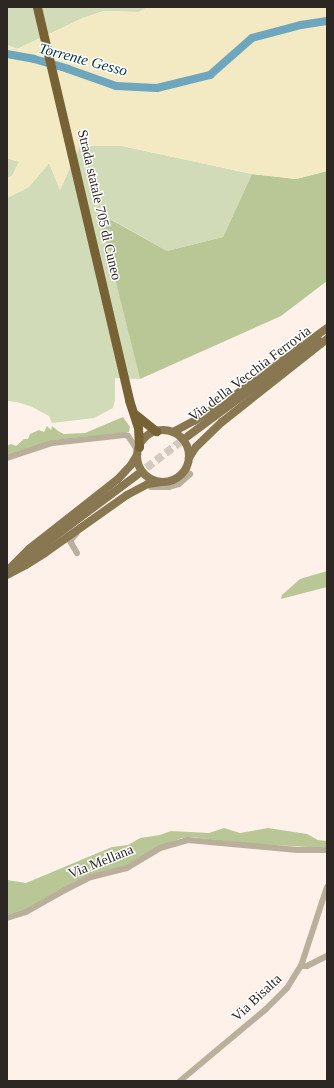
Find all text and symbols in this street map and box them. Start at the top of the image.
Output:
water label: Torrente Gesso [37,40,129,80]
street label: Strada statale 705 di Cuneo [73,128,125,282]
street label: Via della Vecchia Ferrovia [186,323,314,425]
street label: Via Mellana [66,841,136,883]
street label: Via Bisalta [229,971,285,1025]

